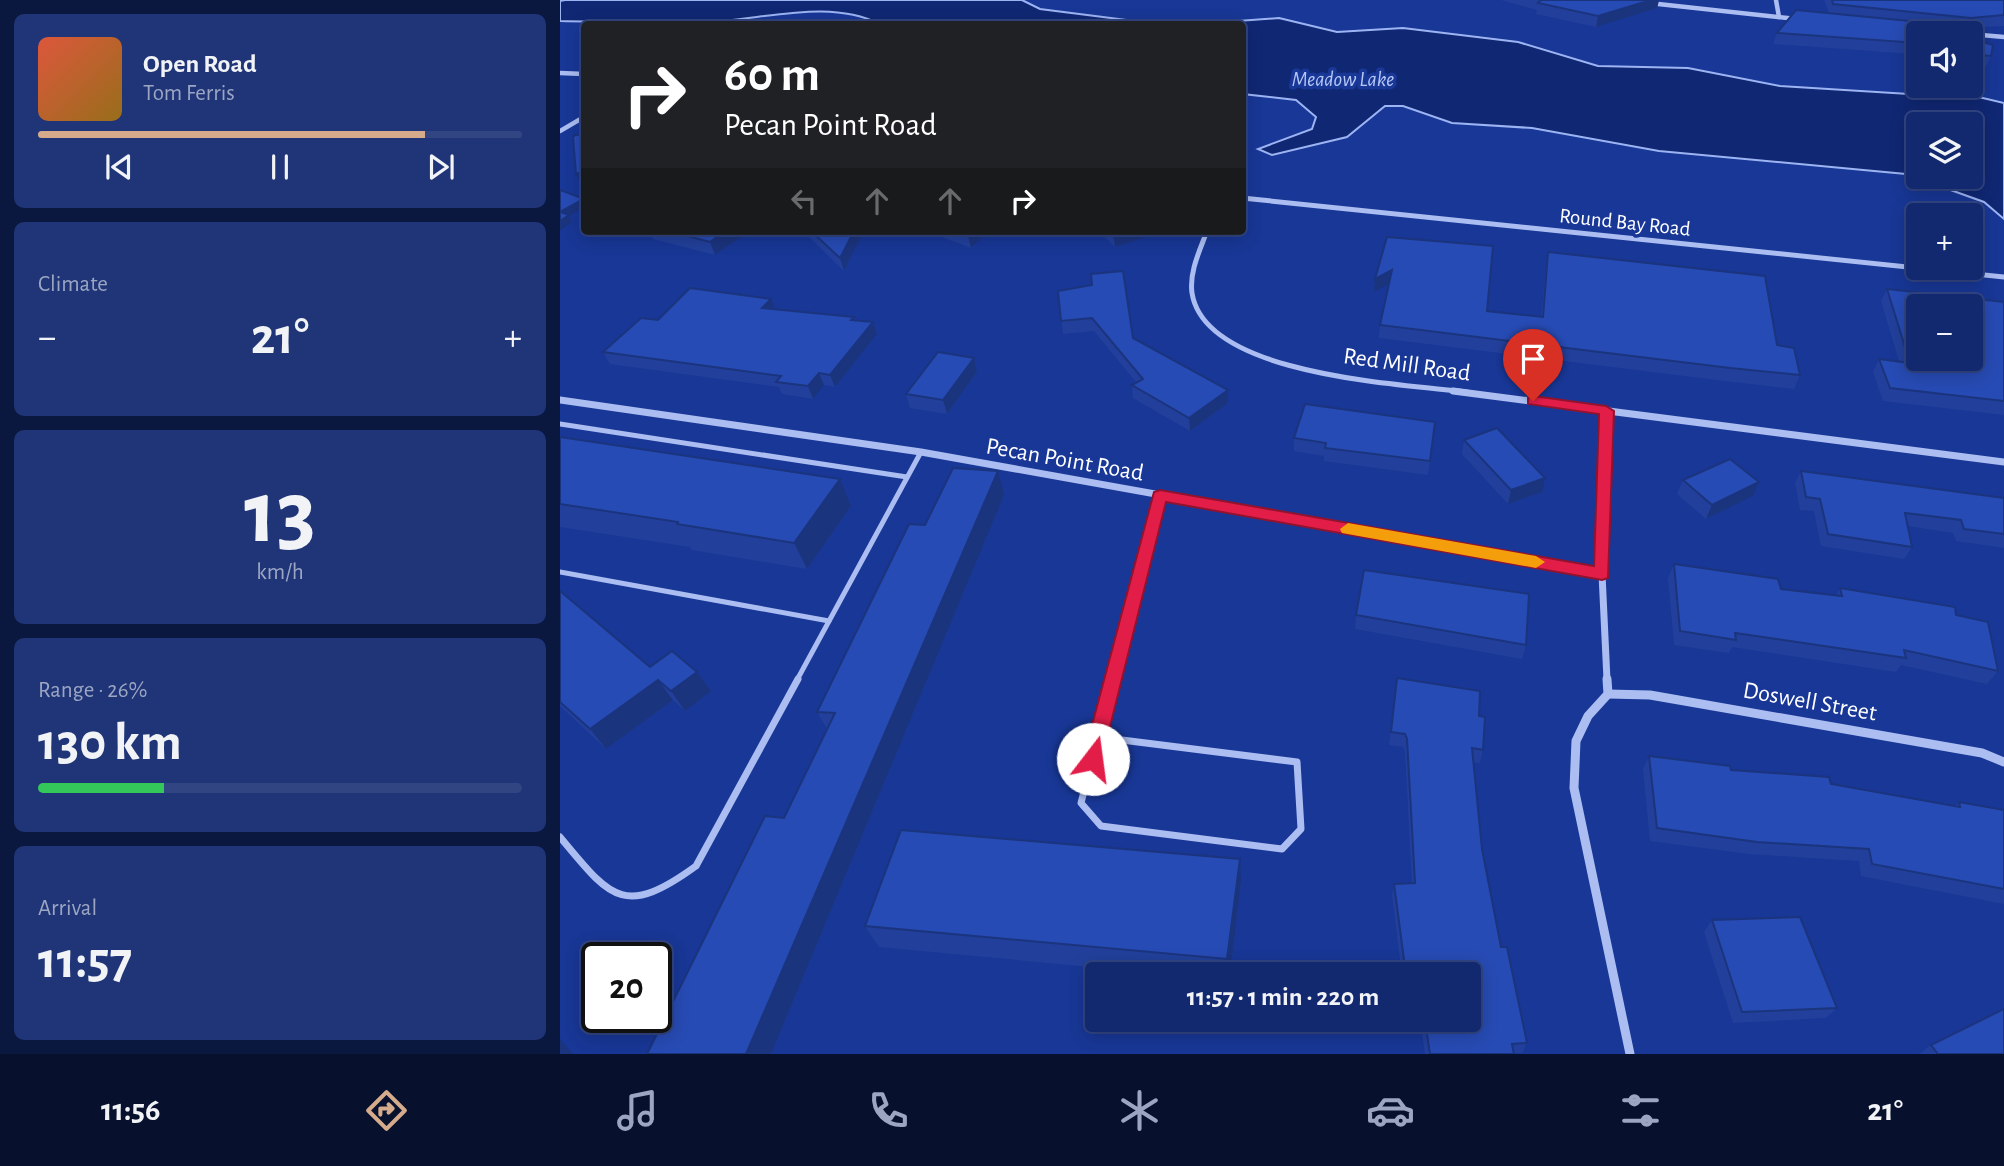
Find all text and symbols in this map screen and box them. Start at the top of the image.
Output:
map controls [1906,21,1983,371]
button: sound [1906,21,1983,98]
icon: right [609,49,700,140]
text: Open Road [143,51,257,77]
text: 60 m [724,51,820,100]
water label: Meadow Lake [1292,69,1394,90]
text: Tom Ferris [143,82,235,105]
text: Pecan Point Road [724,109,937,141]
button: layers [1906,112,1983,189]
icon: previous [100,148,138,186]
icon: pause [261,148,299,186]
icon: next [422,148,460,186]
icon: left [785,182,823,220]
icon: ahead [858,182,896,220]
icon: ahead [931,182,969,220]
icon: right [1004,182,1042,220]
button: + [1906,203,1983,280]
street label: Round Bay Road [1558,205,1692,240]
text: Climate [38,273,108,296]
button: − [1906,294,1983,371]
text: 21° [251,311,309,363]
text: − [38,319,56,357]
text: + [504,319,522,357]
pin [1503,329,1563,401]
icon: arrive [1514,340,1552,378]
street label: Red Mill Road [1342,344,1472,386]
street label: Pecan Point Road [984,434,1145,486]
text: 13 [244,468,316,559]
text: km/h [256,561,304,584]
street label: Doswell Street [1741,678,1879,726]
text: Range · 26% [38,679,147,702]
text: 130 km [38,717,182,769]
position arrow [1056,722,1130,796]
text: Arrival [38,897,97,920]
text: 11:57 [38,935,132,987]
speed limit sign: 20 [581,942,672,1033]
text: 11:57 · 1 min · 220 m [1187,984,1379,1010]
icon: directions [362,1086,411,1135]
icon: music [613,1086,662,1135]
icon: phone [864,1086,913,1135]
icon: climate [1115,1086,1164,1135]
icon: car [1366,1086,1415,1135]
icon: filters [1616,1086,1665,1135]
text: 11:56 [101,1094,161,1126]
text: 21° [1867,1094,1903,1126]

